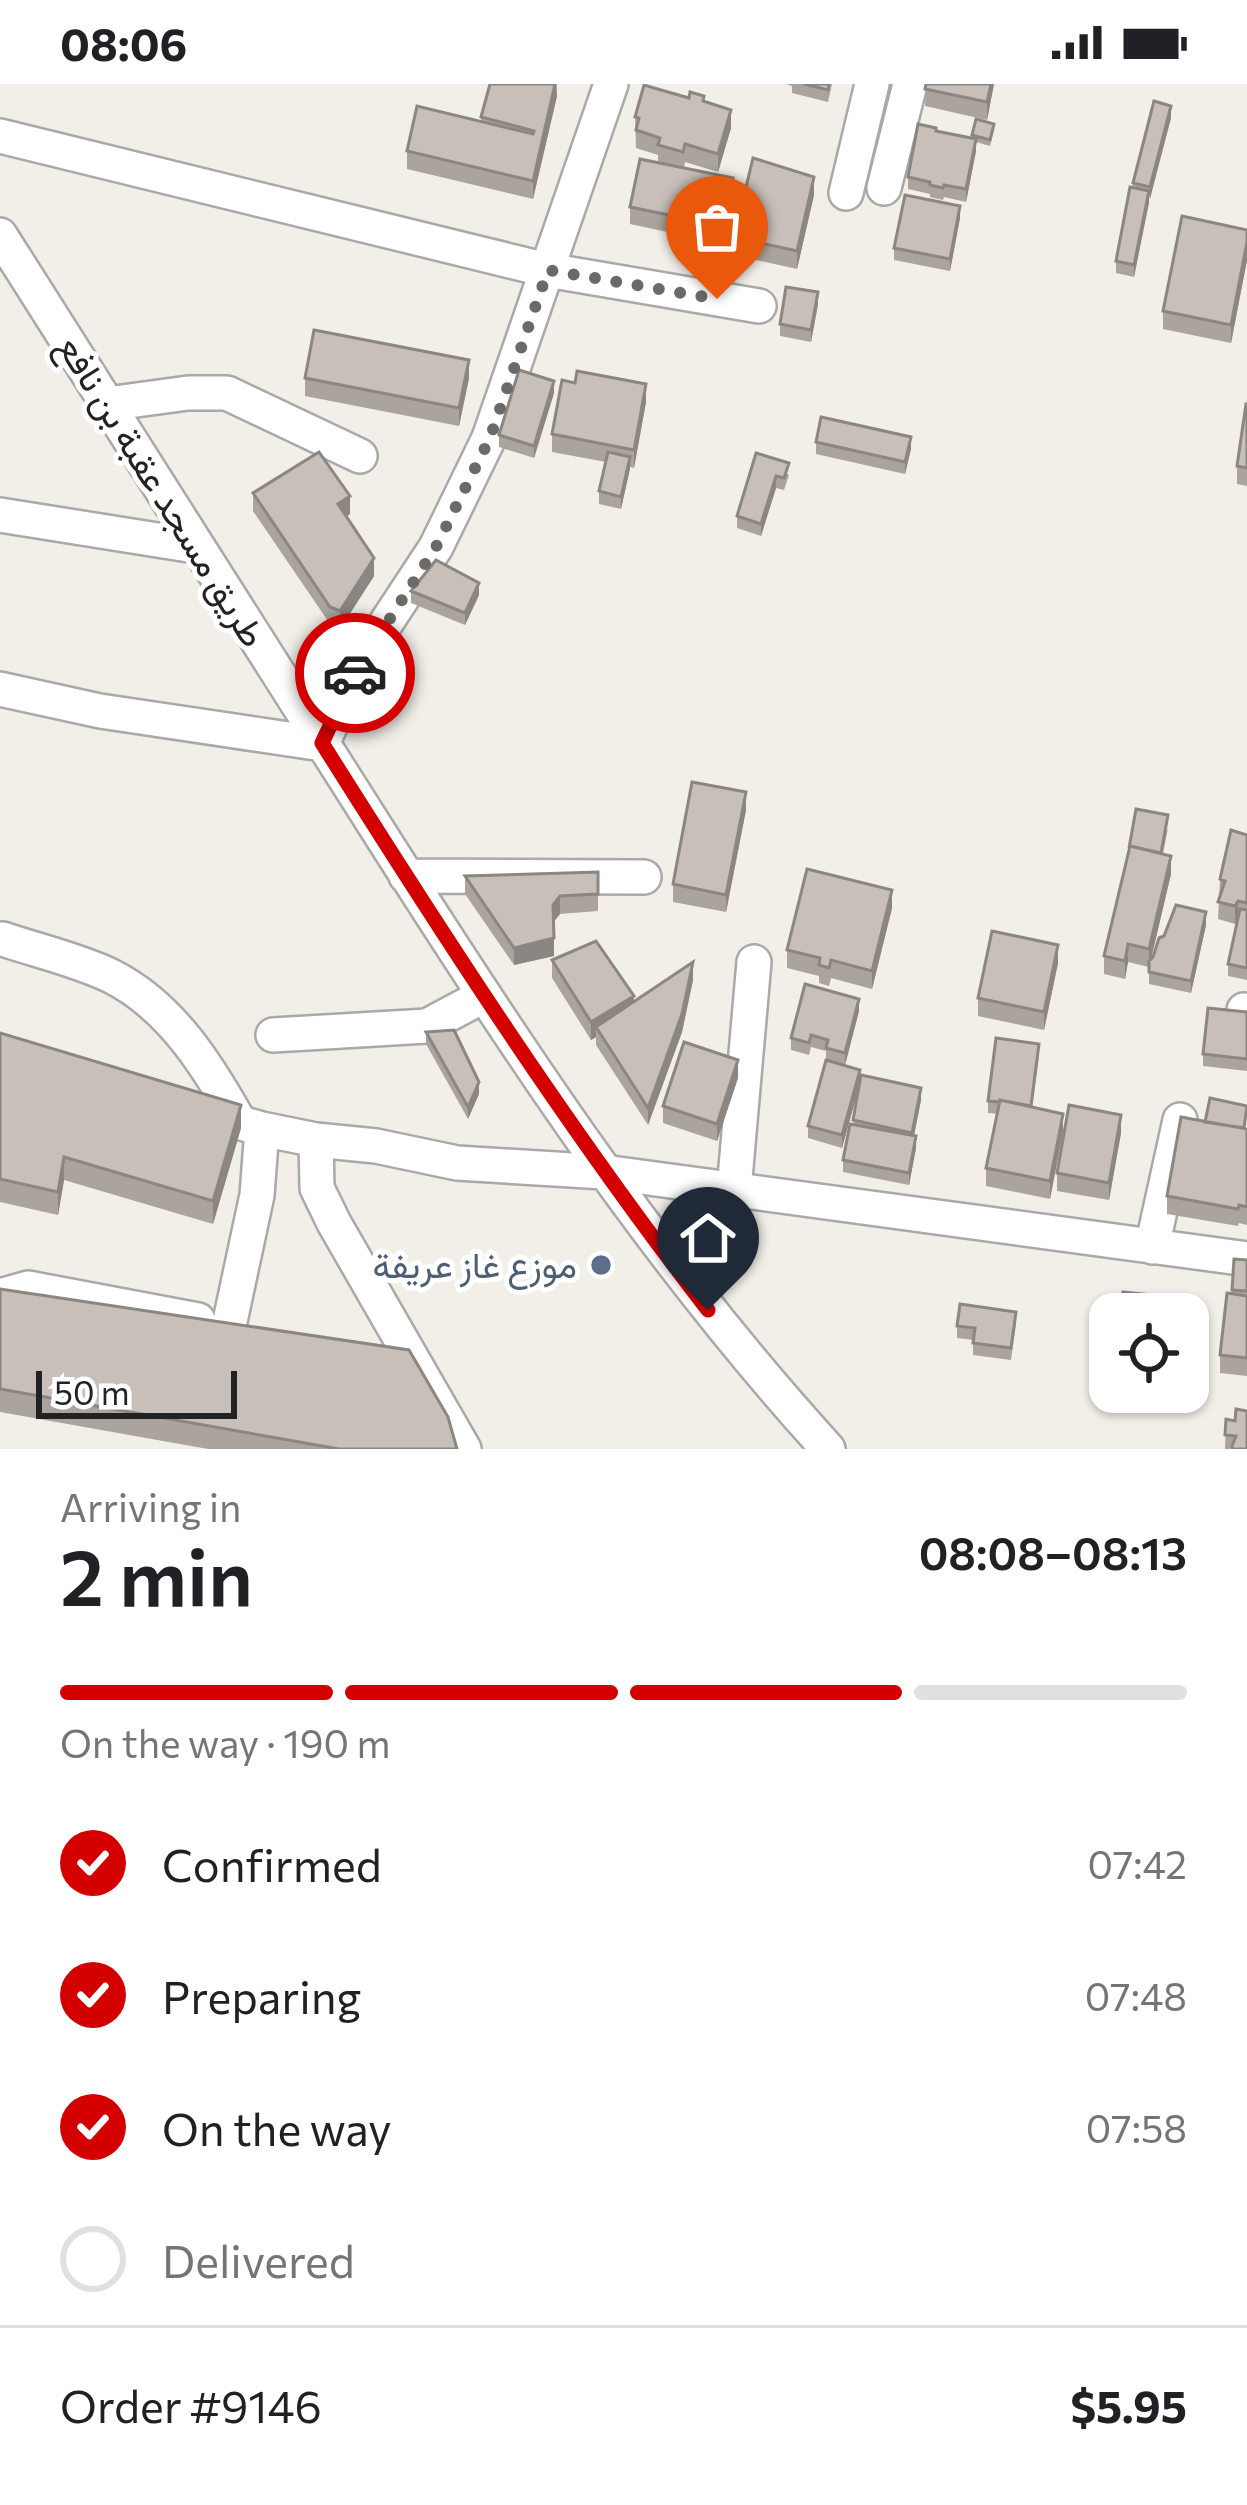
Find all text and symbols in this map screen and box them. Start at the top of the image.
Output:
text: 08:06 [60,15,187,70]
pin [666,176,768,299]
icon: bag [684,194,750,260]
street label: طريق مسجد عقبة بن نافع [45,326,278,657]
courier [295,613,415,733]
icon: car [322,640,388,706]
pin [657,1187,759,1310]
icon: home [675,1205,741,1271]
place label: موزع غاز عريفة [372,1241,577,1290]
marker: موزع غاز عريفة [588,1252,614,1278]
map controls [1089,1293,1209,1413]
button: locate [1089,1293,1209,1413]
scale bar [36,1365,237,1418]
text: 50 m [54,1371,130,1412]
text: Arriving in [60,1482,241,1530]
text: 08:08–08:13 [919,1524,1187,1579]
text: 2 min [60,1527,253,1622]
text: On the way · 190 m [60,1718,390,1766]
icon: check [60,1830,126,1896]
text: Confirmed [162,1836,382,1891]
text: 07:42 [1087,1839,1187,1887]
icon: check [60,1962,126,2028]
text: Preparing [162,1968,361,2023]
text: 07:48 [1085,1971,1187,2019]
icon: check [60,2094,126,2160]
text: On the way [162,2100,392,2155]
text: 07:58 [1086,2103,1187,2151]
text: Delivered [162,2232,355,2287]
text: Order #9146 [60,2377,322,2432]
text: $5.95 [1070,2377,1187,2432]

